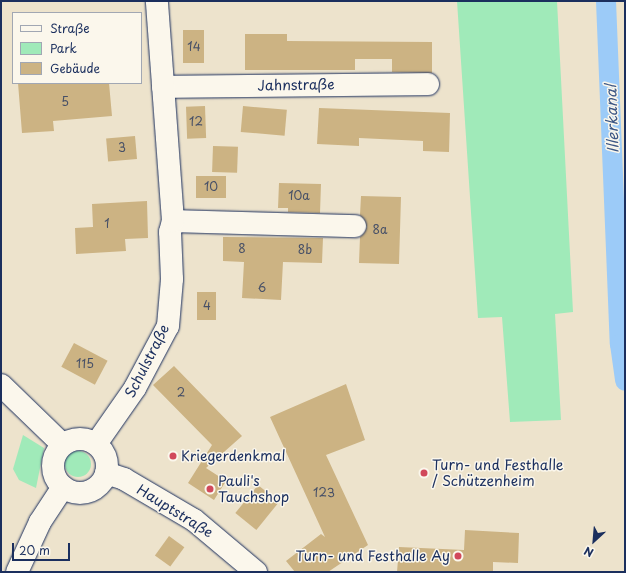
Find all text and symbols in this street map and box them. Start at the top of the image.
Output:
legend [12,12,142,84]
text: Straße [50,19,90,37]
text: Park [50,39,77,57]
house number: 14 [187,40,201,54]
text: Gebäude [50,59,100,77]
street label: Jahnstraße [257,76,335,94]
water label: Illerkanal [601,84,621,154]
house number: 5 [61,95,69,109]
house number: 12 [189,115,203,129]
house number: 3 [118,141,126,155]
house number: 10 [204,180,218,194]
house number: 10a [288,189,310,203]
house number: 1 [104,217,110,231]
house number: 8a [373,223,387,237]
house number: 8 [238,242,246,256]
house number: 8b [298,243,312,257]
house number: 6 [258,281,266,295]
house number: 4 [203,299,211,313]
street label: Schulstraße [121,321,173,401]
house number: 115 [76,357,94,371]
house number: 2 [177,386,185,400]
place label: Kriegerdenkmal [181,448,286,464]
marker: Kriegerdenkmal [168,451,178,461]
place label: Turn- und Festhalle / Schützenheim [432,457,564,490]
marker: Turn- und Festhalle / Schützenheim [419,468,429,478]
place label: Pauli's Tauchshop [218,473,289,506]
street label: Hauptstraße [134,481,216,541]
marker: Pauli's Tauchshop [205,484,215,494]
house number: 123 [313,486,335,500]
north arrow [574,521,614,561]
scale bar [14,535,72,561]
text: 20 m [19,541,50,559]
text: N [581,543,596,562]
place label: Turn- und Festhalle Ay [294,548,450,564]
marker: Turn- und Festhalle Ay [453,551,463,561]

